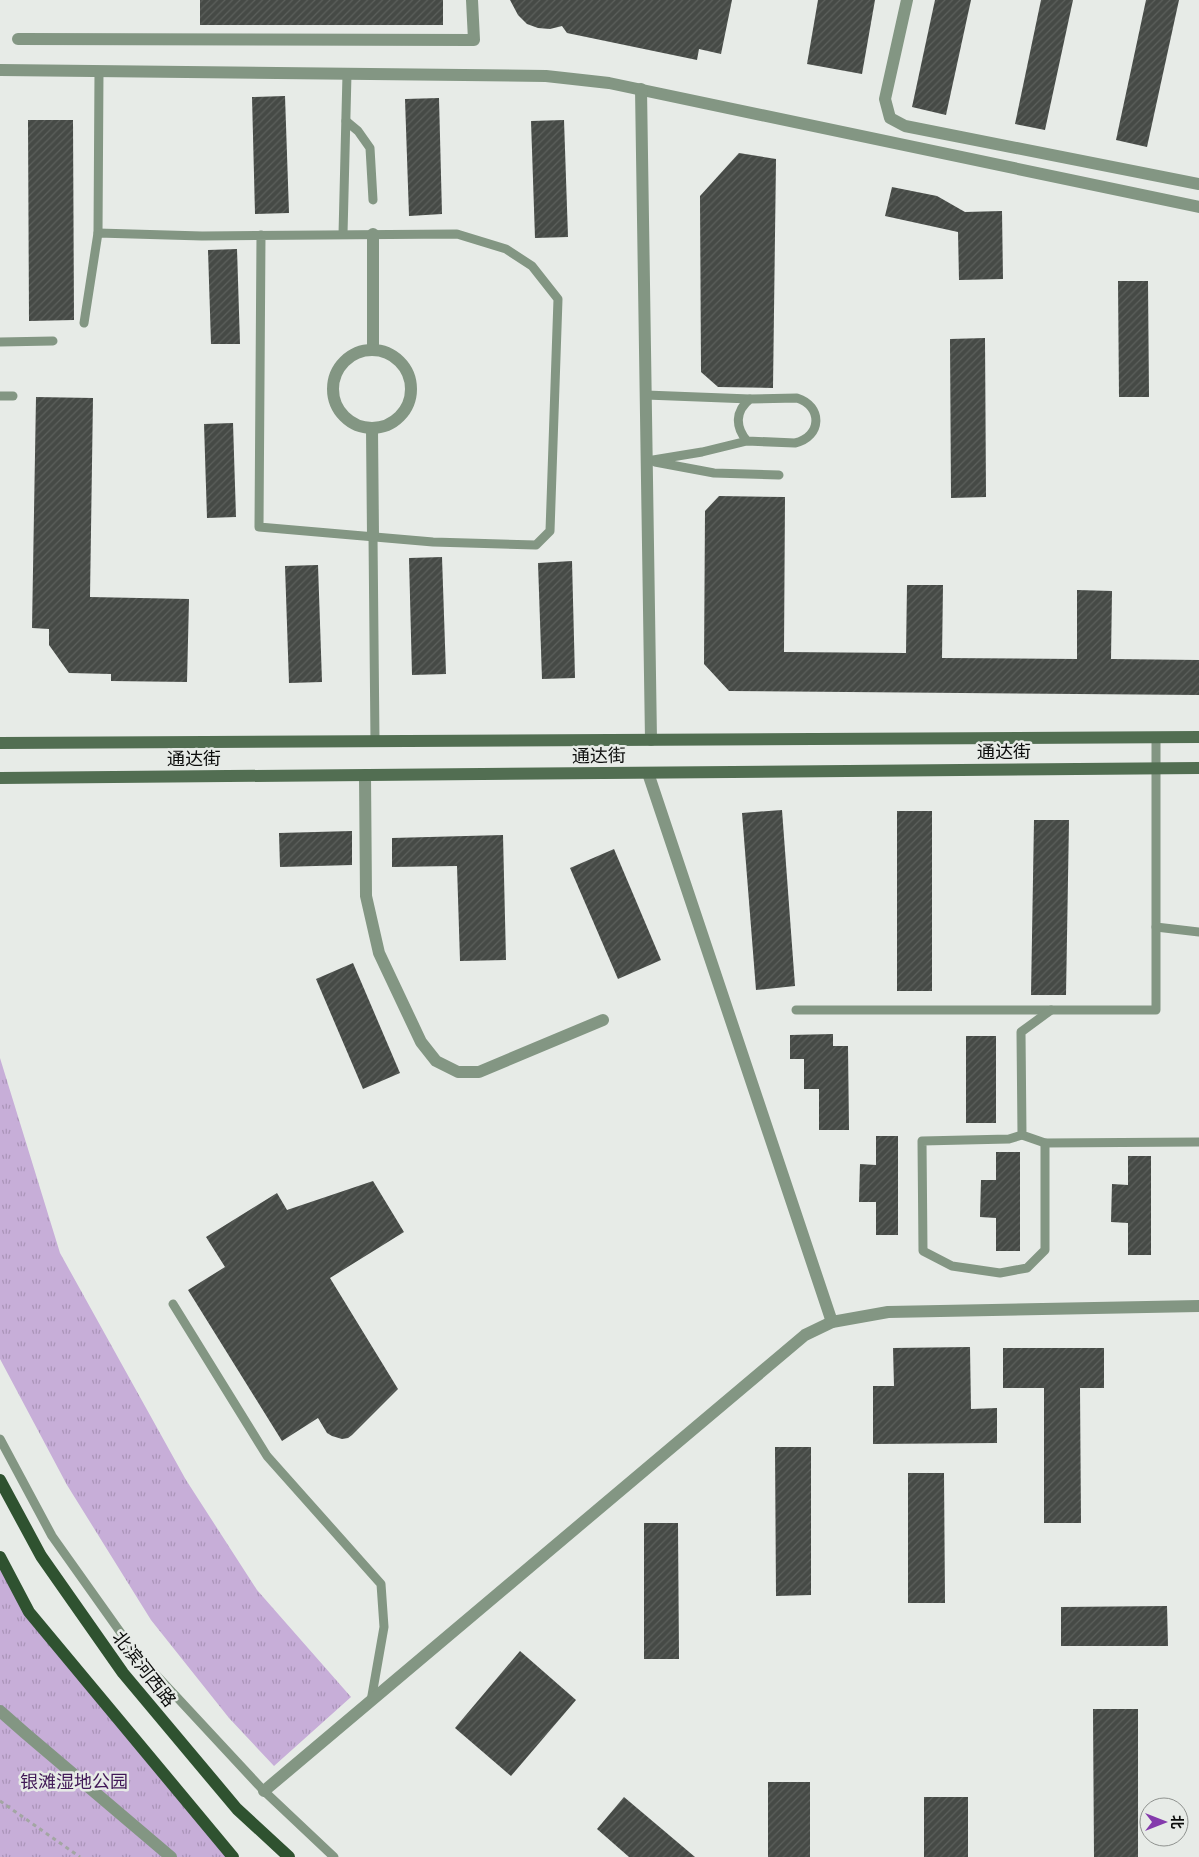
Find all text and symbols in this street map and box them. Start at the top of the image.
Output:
street label: 通达街 [977,739,1031,764]
street label: 通达街 [572,743,626,768]
street label: 通达街 [167,746,221,771]
street label: 北滨河西路 [107,1626,182,1712]
park label: 银滩湿地公园 [20,1769,128,1794]
north arrow [1139,1797,1189,1847]
text: 北 [1167,1815,1187,1829]

